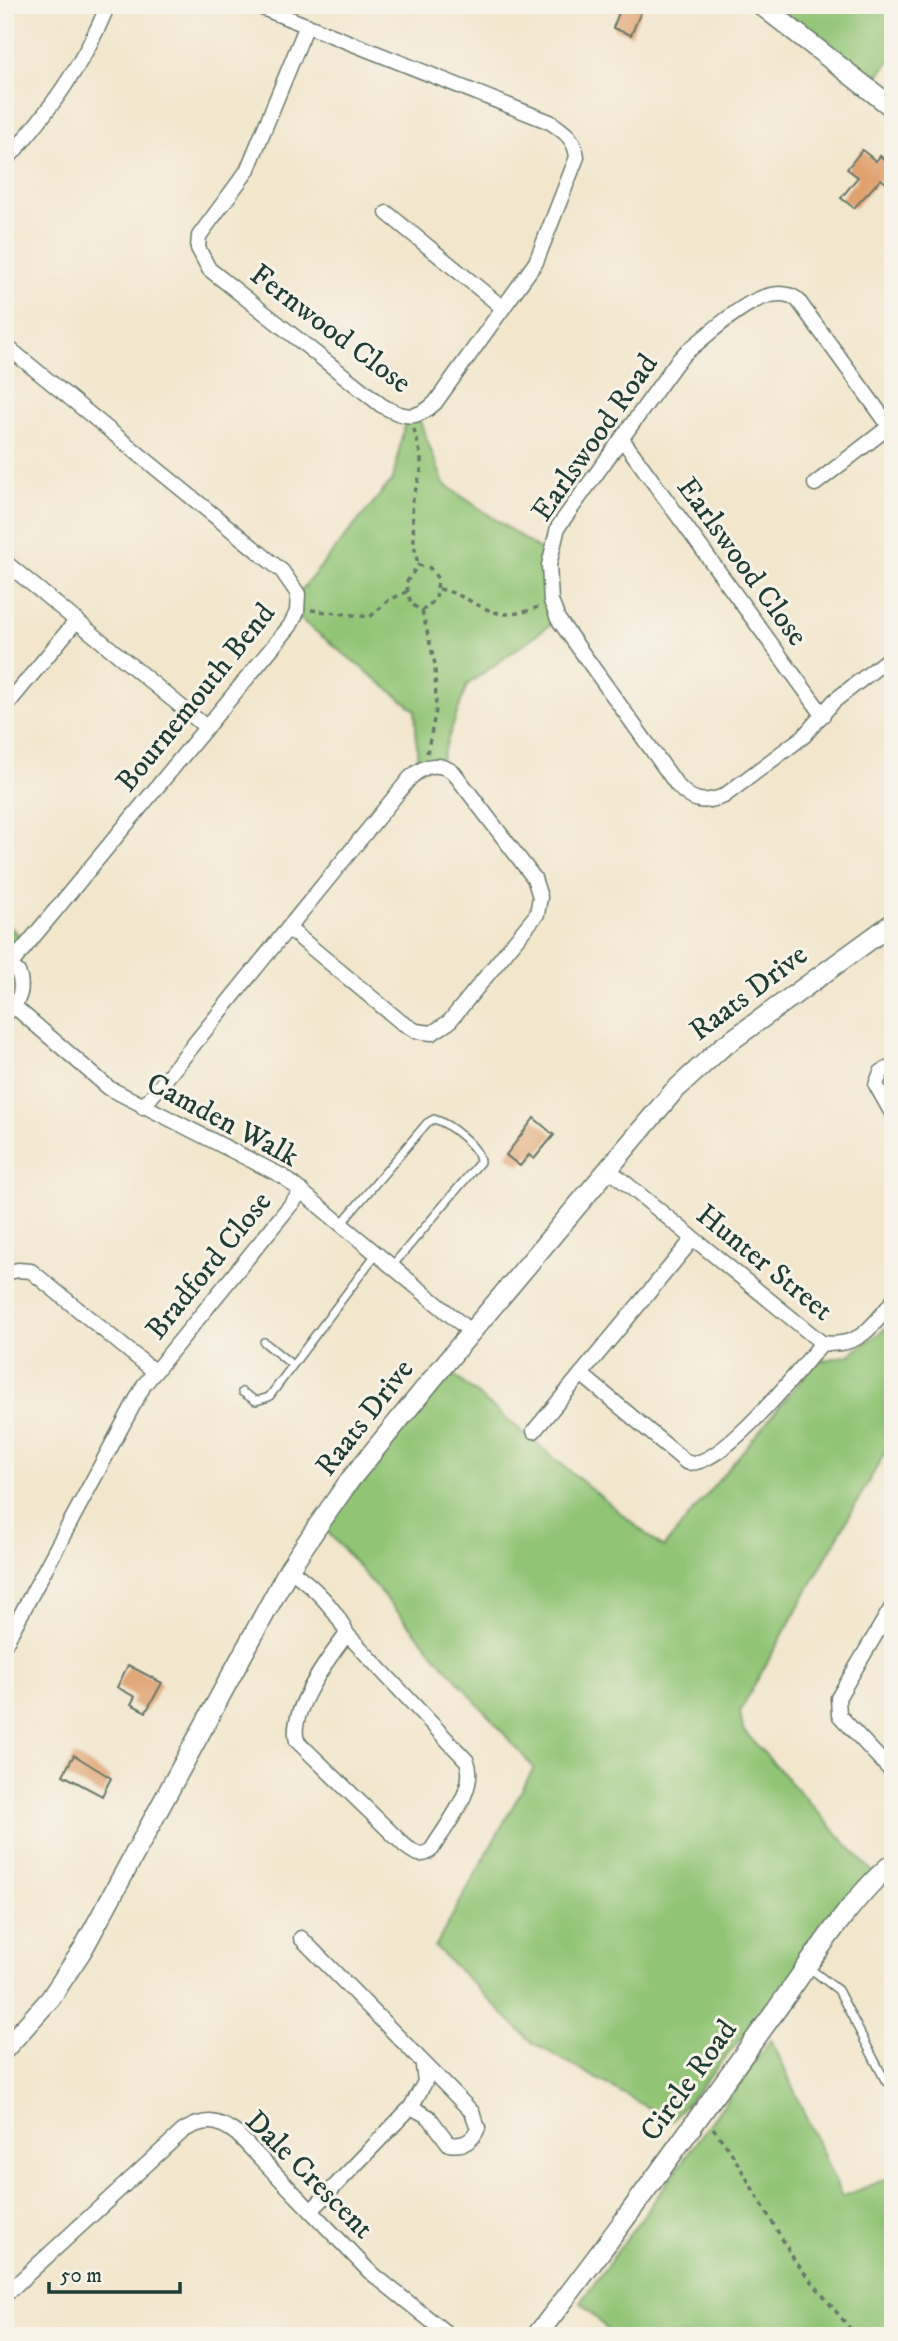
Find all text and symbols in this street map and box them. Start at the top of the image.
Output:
street label: Fernwood Close [242,257,418,402]
street label: Earlswood Road [524,347,667,529]
street label: Earlswood Close [668,470,815,654]
street label: Bournemouth Bend [109,596,284,800]
street label: Raats Drive [683,937,815,1050]
street label: Camden Walk [140,1065,305,1176]
street label: Bradford Close [138,1184,280,1348]
street label: Hunter Street [688,1197,840,1330]
street label: Raats Drive [308,1352,422,1484]
street label: Circle Road [633,2013,746,2149]
street label: Dale Crescent [237,2103,381,2247]
scale bar [49,2250,180,2294]
text: 50 m [60,2263,102,2289]

